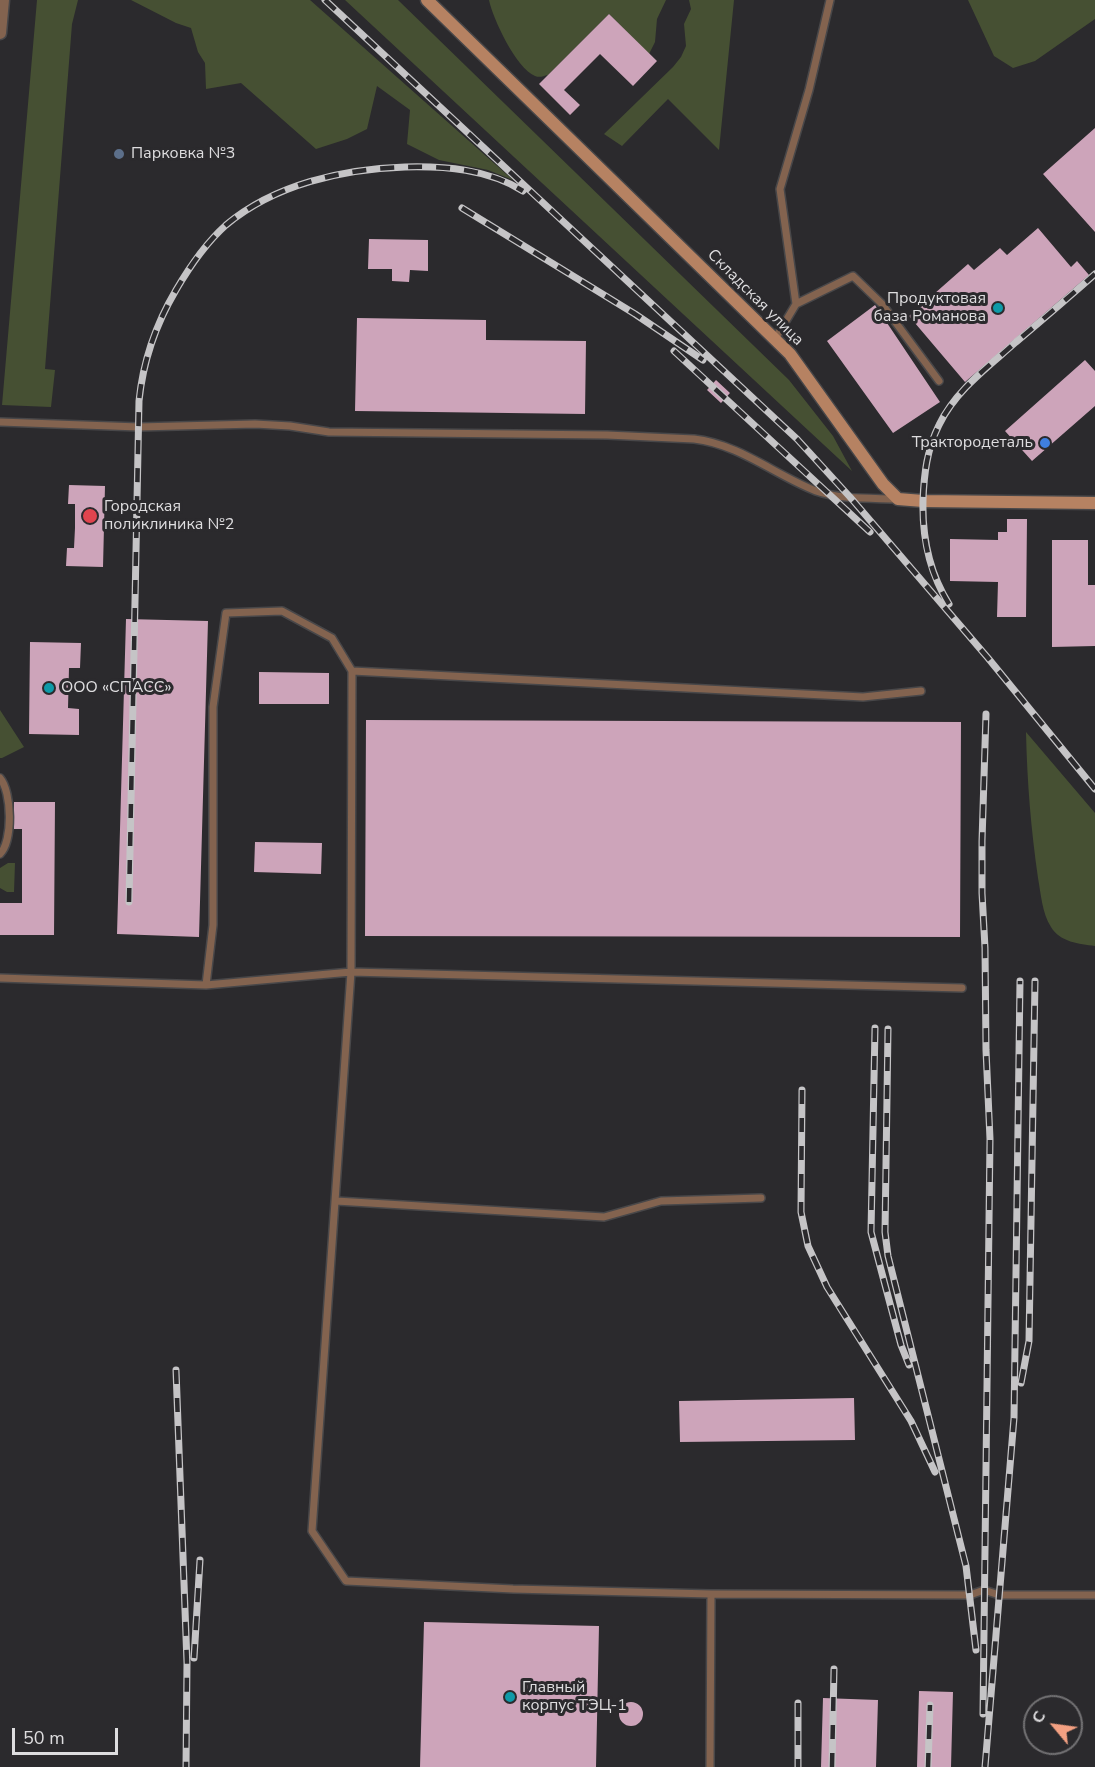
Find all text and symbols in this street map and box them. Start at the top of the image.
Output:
place label: Парковка №3 [131,144,235,164]
marker: Парковка №3 [112,147,126,161]
street label: Складская улица [703,246,807,350]
place label: Продуктовая база Романова [874,289,986,327]
marker: Продуктовая база Романова [991,301,1005,315]
place label: Трактородеталь [912,433,1033,453]
marker: Трактородеталь [1038,436,1052,450]
place label: Городская поликлиника №2 [104,497,234,535]
marker: Городская поликлиника №2 [81,507,99,525]
place label: ООО «СПАСС» [61,678,172,698]
marker: ООО «СПАСС» [42,681,56,695]
place label: Главный корпус ТЭЦ-1 [522,1678,627,1716]
marker: Главный корпус ТЭЦ-1 [503,1690,517,1704]
north arrow [1023,1695,1083,1755]
text: С [1027,1707,1051,1727]
scale bar [15,1716,122,1754]
text: 50 m [23,1726,65,1750]

